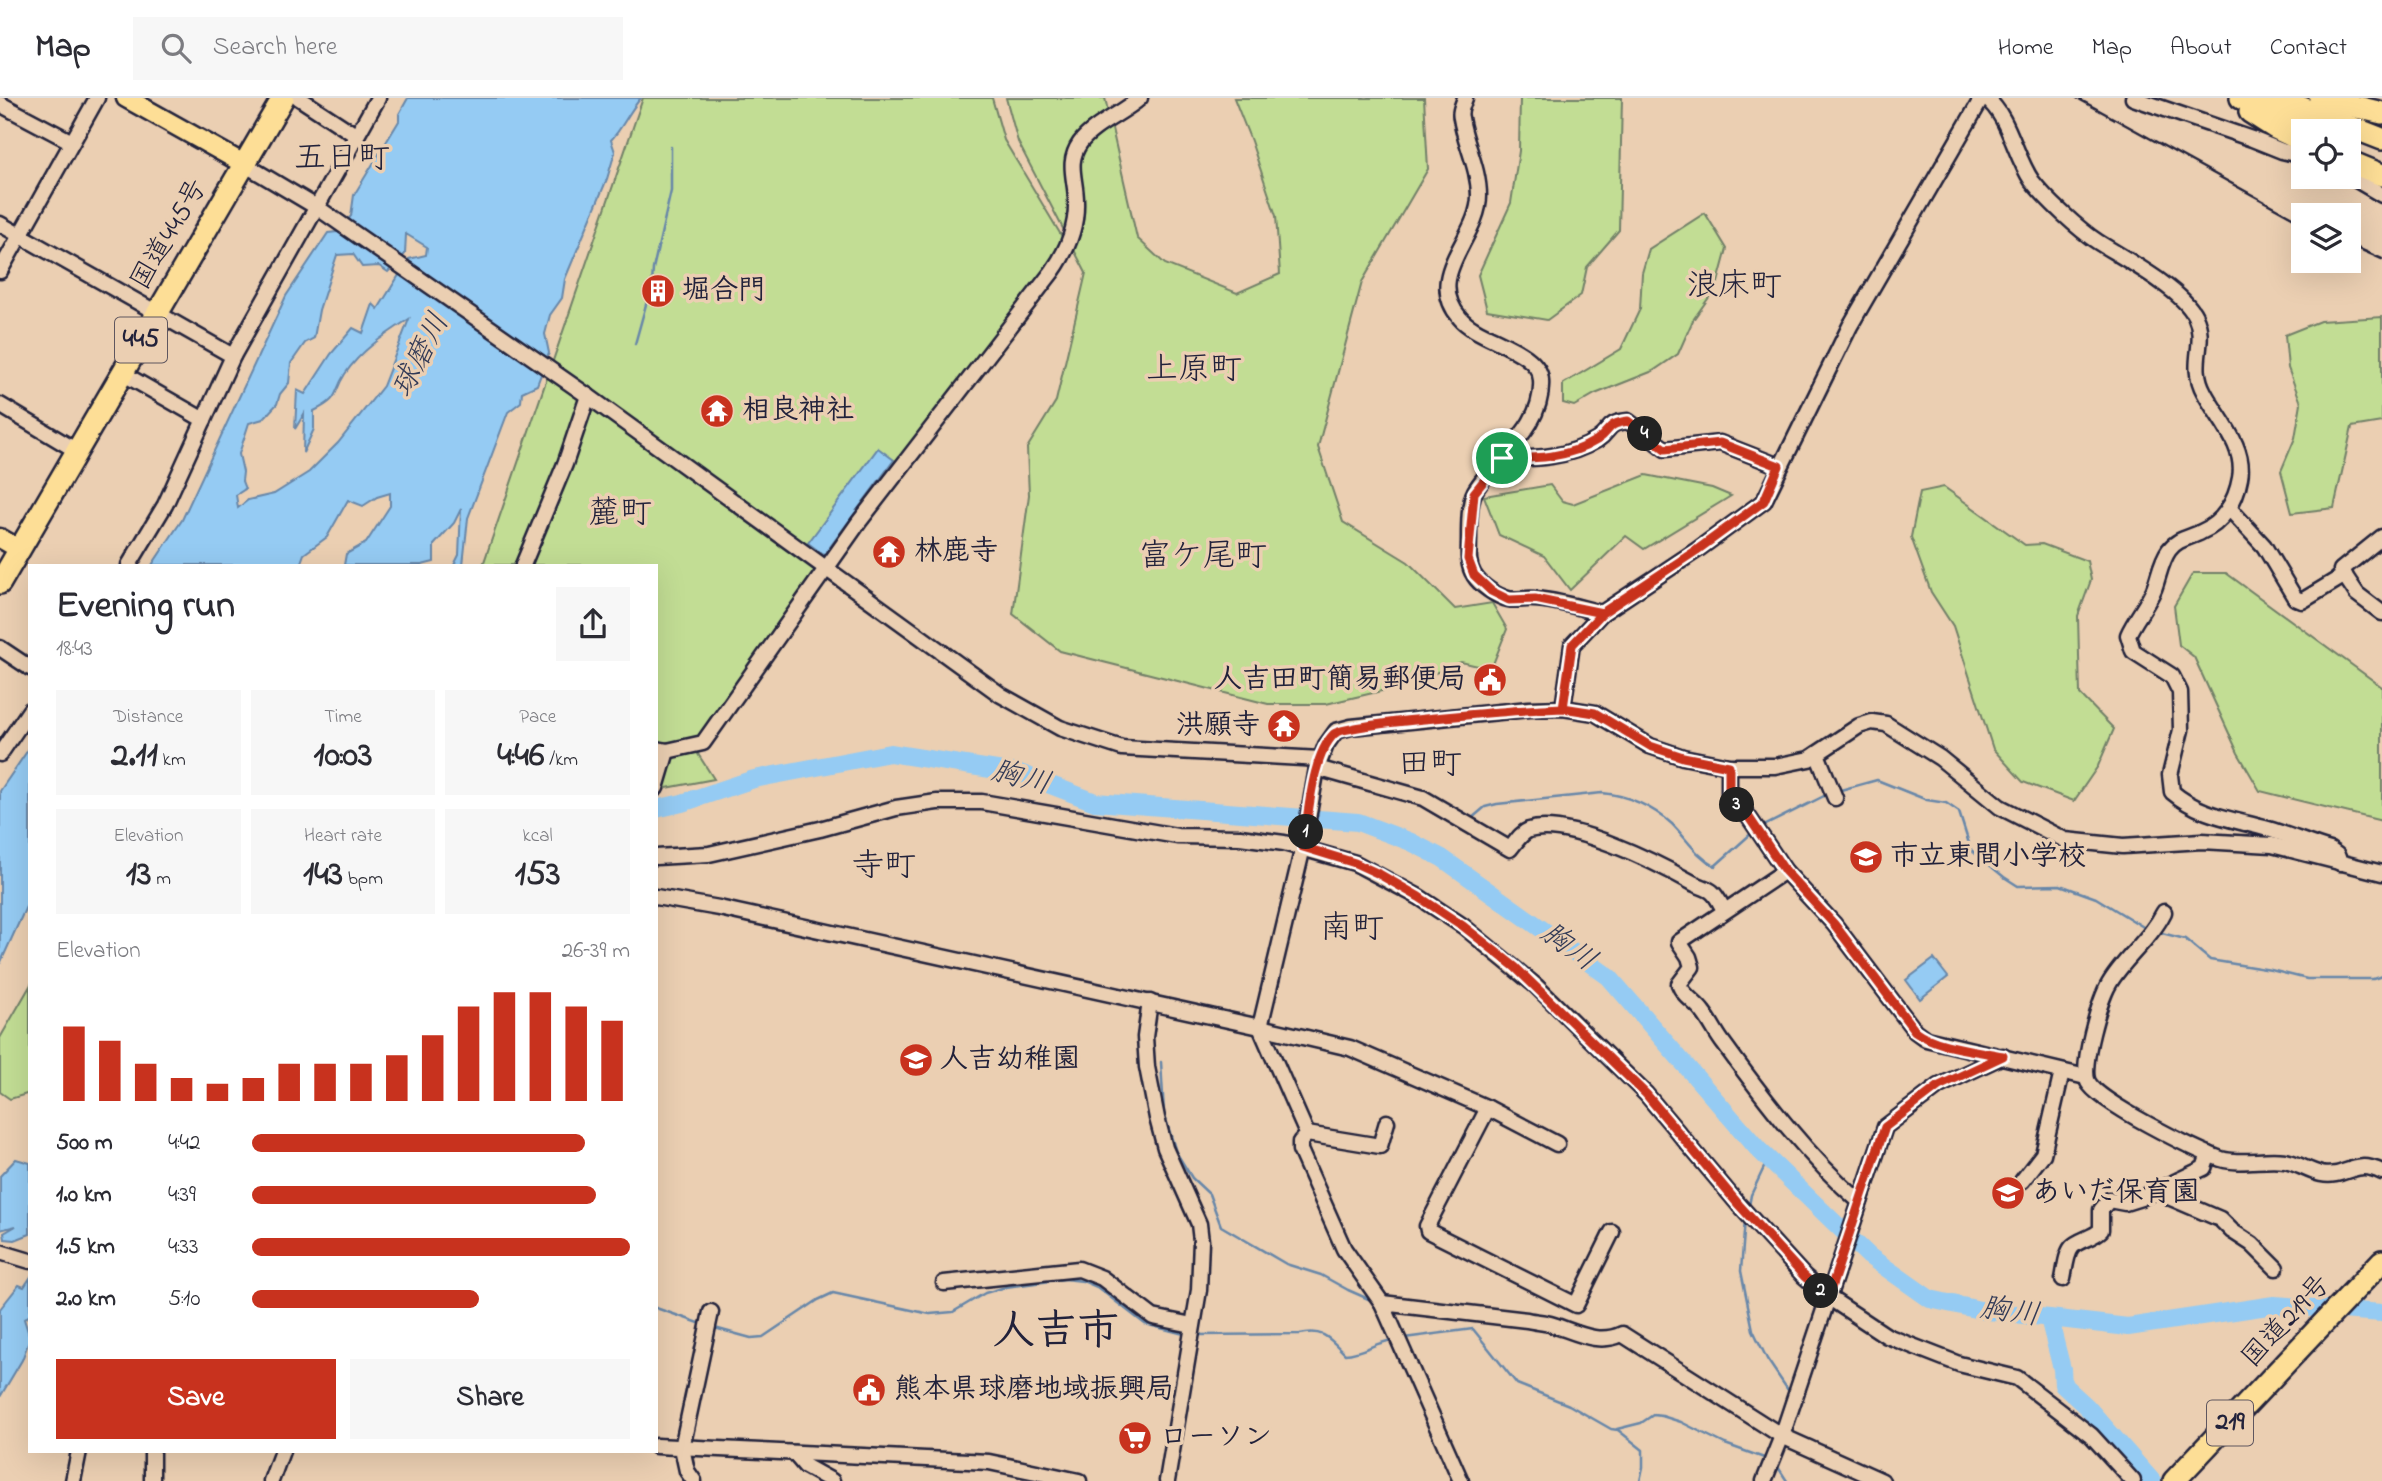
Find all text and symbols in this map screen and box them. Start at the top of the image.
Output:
search box [133,17,623,80]
text: Map [35,24,91,72]
icon: search [157,29,195,67]
text: Search here [213,29,337,67]
text: Home [1998,31,2054,66]
text: Map [2092,31,2132,66]
text: About [2170,31,2232,66]
text: Contact [2270,31,2347,66]
map controls [2291,119,2361,273]
button: locate [2291,119,2361,189]
district label: 五日町 [294,136,390,183]
street label: 国道445号 [121,171,219,299]
button: layers [2291,203,2361,273]
district label: 浪床町 [1686,264,1782,311]
place label: 堀合門 [682,271,766,312]
building icon: 堀合門 [639,272,677,310]
water label: 球磨川 [382,306,462,406]
road number: 445 [115,317,167,362]
district label: 上原町 [1146,347,1242,394]
place label: 相良神社 [742,391,854,432]
temple icon: 相良神社 [698,392,736,430]
pin: 4 [1628,416,1662,452]
text: 4 [1641,420,1648,447]
pin [1472,428,1532,488]
icon: arrive [1483,439,1521,477]
district label: 麓町 [588,491,652,538]
place label: 林鹿寺 [914,532,998,573]
temple icon: 林鹿寺 [870,533,908,571]
district label: 富ケ尾町 [1139,534,1267,581]
text: Evening run [56,579,235,635]
button: share [556,587,630,661]
text: 18:43 [56,633,93,666]
place label: 人吉田町簡易郵便局 [1214,660,1466,701]
public building icon: 人吉田町簡易郵便局 [1471,661,1509,699]
text: Distance [113,704,183,731]
text: Time [324,704,362,731]
text: Pace [519,704,556,731]
place label: 洪願寺 [1176,706,1260,747]
temple icon: 洪願寺 [1265,707,1303,745]
text: 2.11 [111,731,158,782]
text: 10:03 [314,731,372,782]
text: 4:46 [497,731,544,782]
district label: 田町 [1398,742,1462,789]
text: km [158,747,186,774]
text: /km [544,747,578,774]
water label: 胸川 [986,750,1056,808]
pin: 3 [1720,788,1754,822]
text: 3 [1733,791,1740,818]
pin: 1 [1288,814,1324,850]
text: 1 [1302,818,1309,845]
text: Elevation [113,823,183,850]
text: Heart rate [304,823,382,850]
text: kcal [523,823,553,850]
place label: 市立東間小学校 [1890,837,2086,878]
school or university icon: 市立東間小学校 [1847,838,1885,876]
district label: 寺町 [852,844,916,891]
text: 13 [126,850,151,901]
text: 143 [303,850,343,901]
text: 153 [515,850,560,901]
text: m [151,866,171,893]
text: bpm [343,866,383,893]
district label: 南町 [1320,906,1384,953]
water label: 胸川 [1531,913,1605,983]
text: Elevation [56,935,141,968]
text: 26–39 m [562,935,630,968]
place label: 人吉幼稚園 [940,1040,1080,1081]
school or university icon: 人吉幼稚園 [897,1041,935,1079]
text: 500 m [56,1127,113,1160]
text: 4:42 [168,1127,200,1160]
place label: あいだ保育園 [2032,1173,2199,1214]
school or university icon: あいだ保育園 [1989,1174,2027,1212]
text: 1.0 km [56,1179,112,1212]
text: 4:39 [168,1179,196,1212]
text: 1.5 km [56,1231,115,1264]
text: 4:33 [168,1231,198,1264]
street label: 国道219号 [2233,1266,2341,1378]
pin: 2 [1804,1274,1839,1308]
text: 2 [1816,1277,1825,1304]
text: 2.0 km [56,1283,116,1316]
text: 5:10 [168,1283,200,1316]
water label: 胸川 [1977,1287,2043,1339]
district label: 人吉市 [993,1302,1119,1363]
button: Save [56,1359,336,1439]
button: Share [350,1359,630,1439]
place label: 熊本県球磨地域振興局 [894,1370,1174,1411]
public building icon: 熊本県球磨地域振興局 [850,1371,888,1409]
road number: 219 [2207,1400,2253,1446]
place label: ローソン [1160,1418,1272,1459]
supermarket icon: ローソン [1116,1419,1154,1457]

